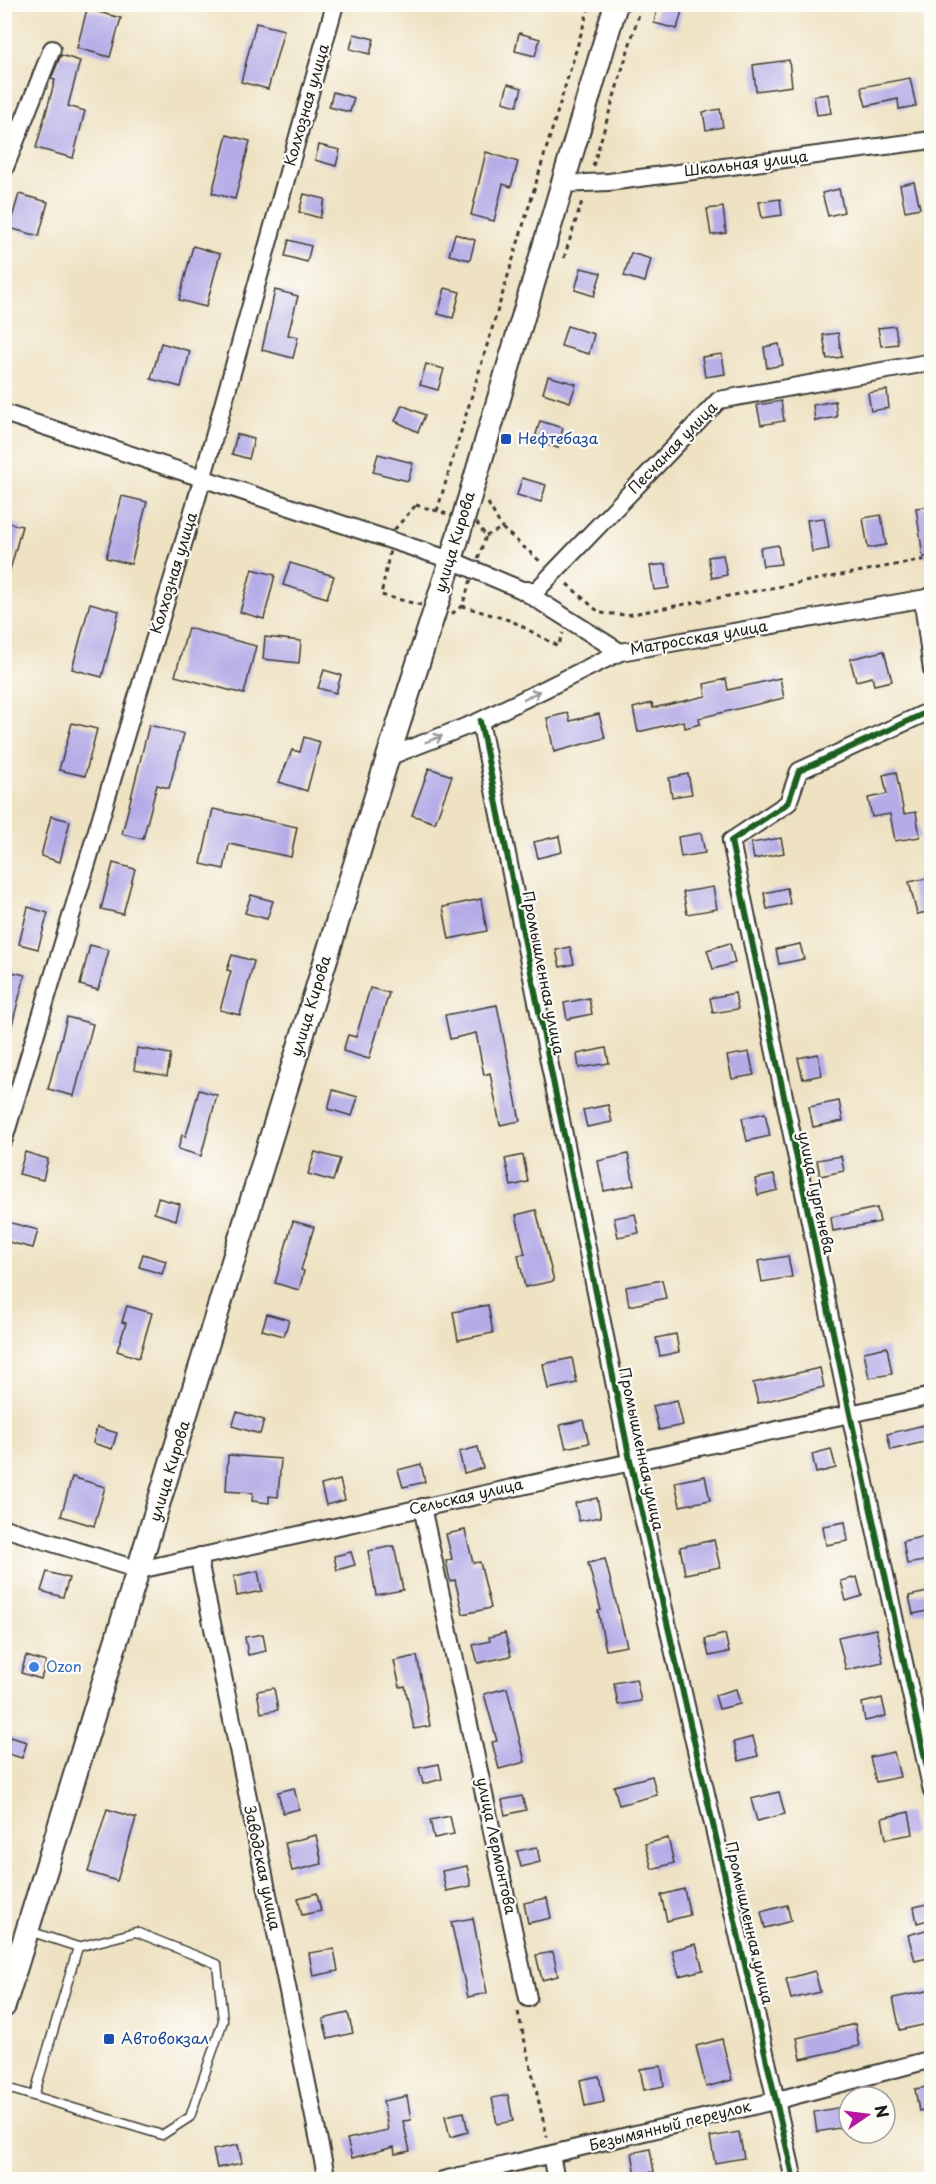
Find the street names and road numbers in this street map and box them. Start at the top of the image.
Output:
street label: Колхозная улица [277,40,334,168]
street label: Школьная улица [683,143,810,182]
street label: Песчаная улица [622,395,722,498]
street label: улица Кирова [427,488,480,595]
street label: Колхозная улица [143,508,202,636]
street label: Матросская улица [628,613,770,660]
street label: Промышленная улица [517,889,572,1057]
street label: улица Кирова [283,952,336,1059]
street label: улица Тургенева [793,1129,842,1257]
street label: Промышленная улица [614,1365,671,1533]
street label: улица Кирова [142,1417,195,1524]
street label: Сельская улица [406,1471,526,1520]
street label: улица Лермонтова [472,1775,523,1917]
street label: Заводская улица [239,1803,288,1933]
street label: Промышленная улица [721,1839,781,2007]
street label: Безымянный переулок [586,2093,753,2156]

